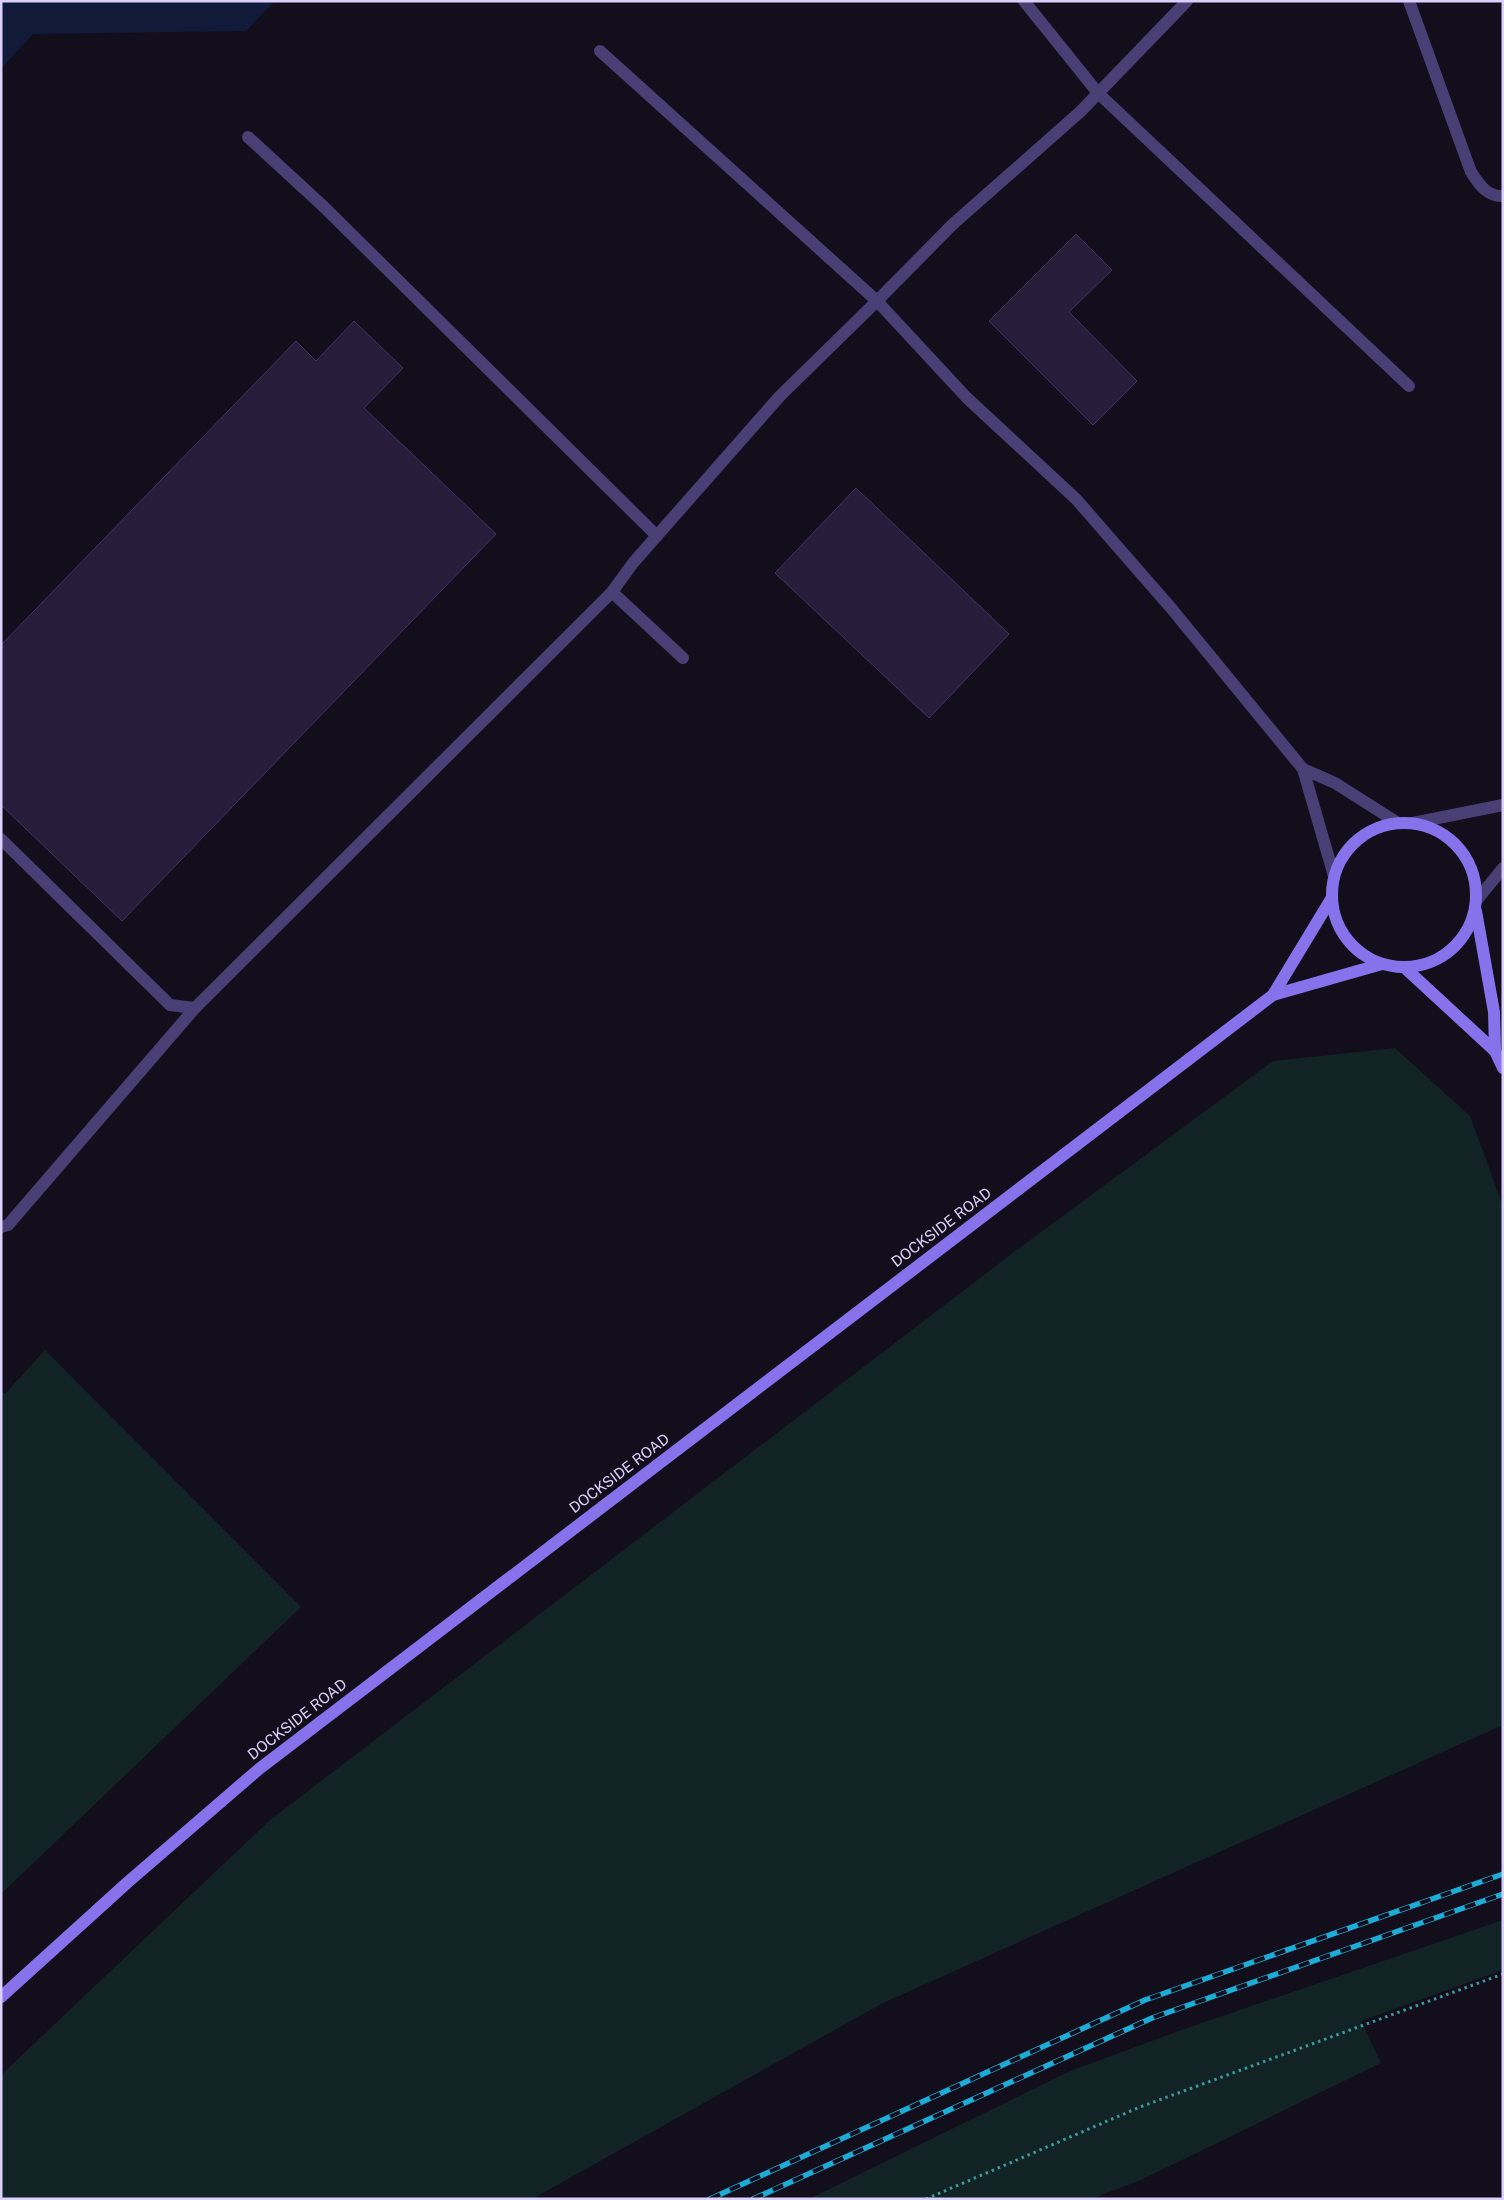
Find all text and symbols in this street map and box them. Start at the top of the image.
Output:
street label: DOCKSIDE ROAD [888,1184,994,1270]
street label: DOCKSIDE ROAD [566,1430,672,1516]
street label: DOCKSIDE ROAD [244,1675,350,1763]

